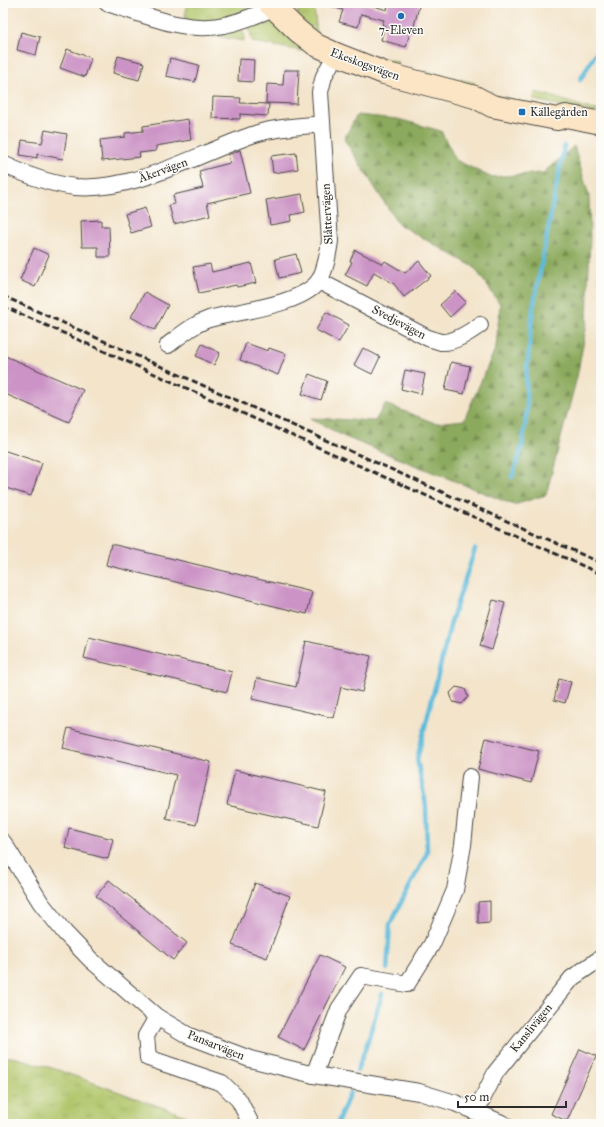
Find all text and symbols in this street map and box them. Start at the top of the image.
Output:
marker: 7-Eleven [396,11,406,21]
place label: 7-Eleven [378,23,424,37]
street label: Ekeskogsvägen [328,45,402,84]
place label: Källegården [530,105,588,120]
marker: Källegården [517,107,527,117]
street label: Åkervägen [135,154,190,187]
street label: Slåttervägen [318,182,337,245]
street label: Svedjevägen [369,302,429,343]
street label: Kanslivägen [507,1000,556,1056]
street label: Pansarvägen [185,1027,247,1064]
scale bar [458,1083,566,1109]
text: 50 m [464,1090,489,1104]

